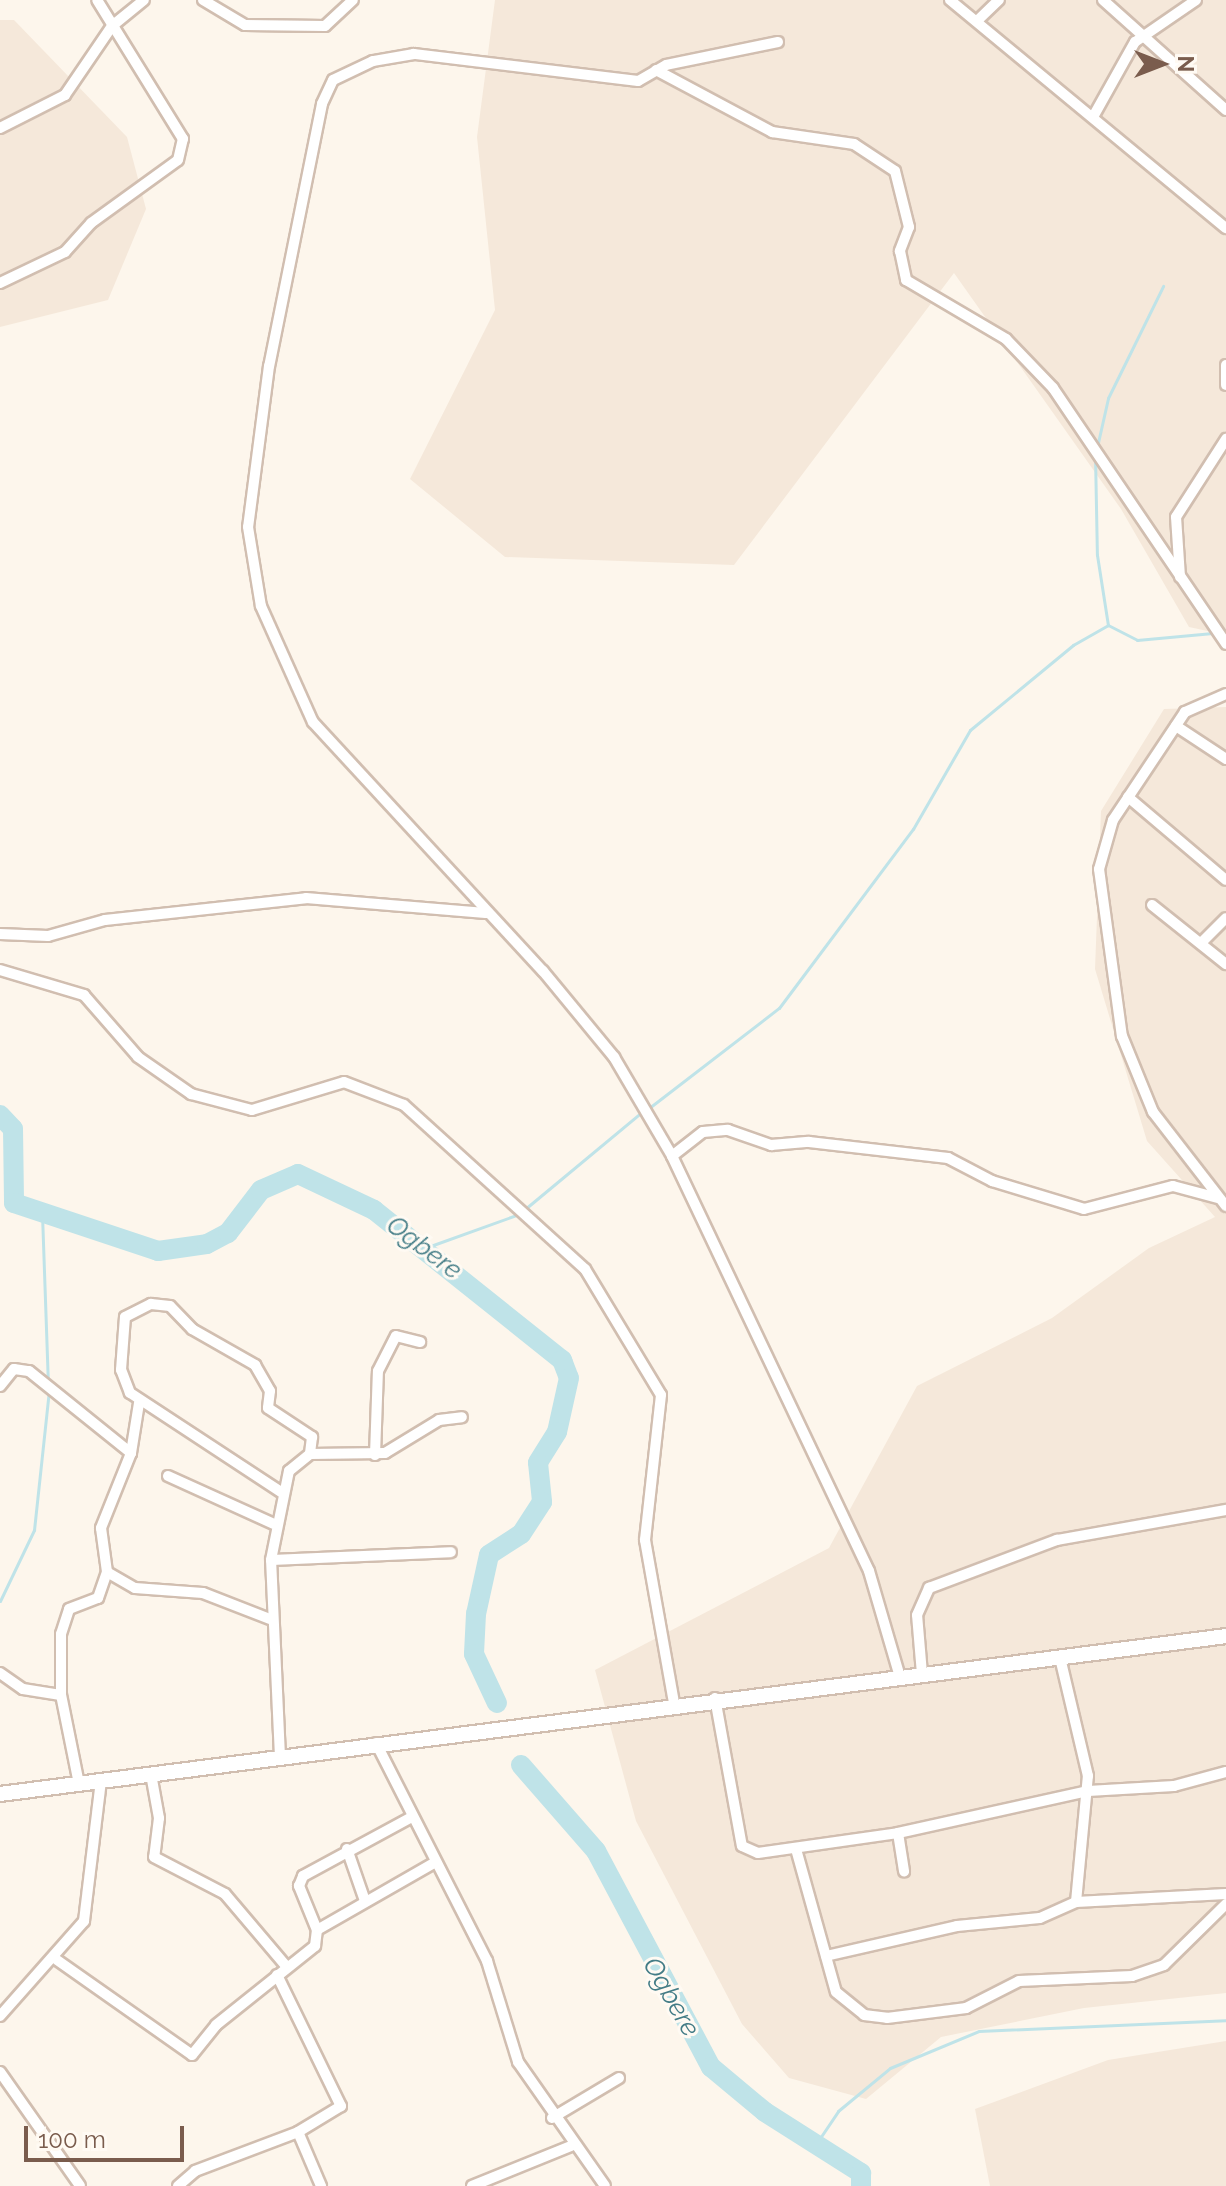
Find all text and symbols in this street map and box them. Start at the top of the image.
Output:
north arrow [1122,24,1202,104]
text: N [1173,56,1199,72]
water label: Ogbere [380,1210,468,1286]
water label: Ogbere [636,1952,706,2042]
scale bar [28,2110,188,2160]
text: 100 m [38,2125,106,2154]

